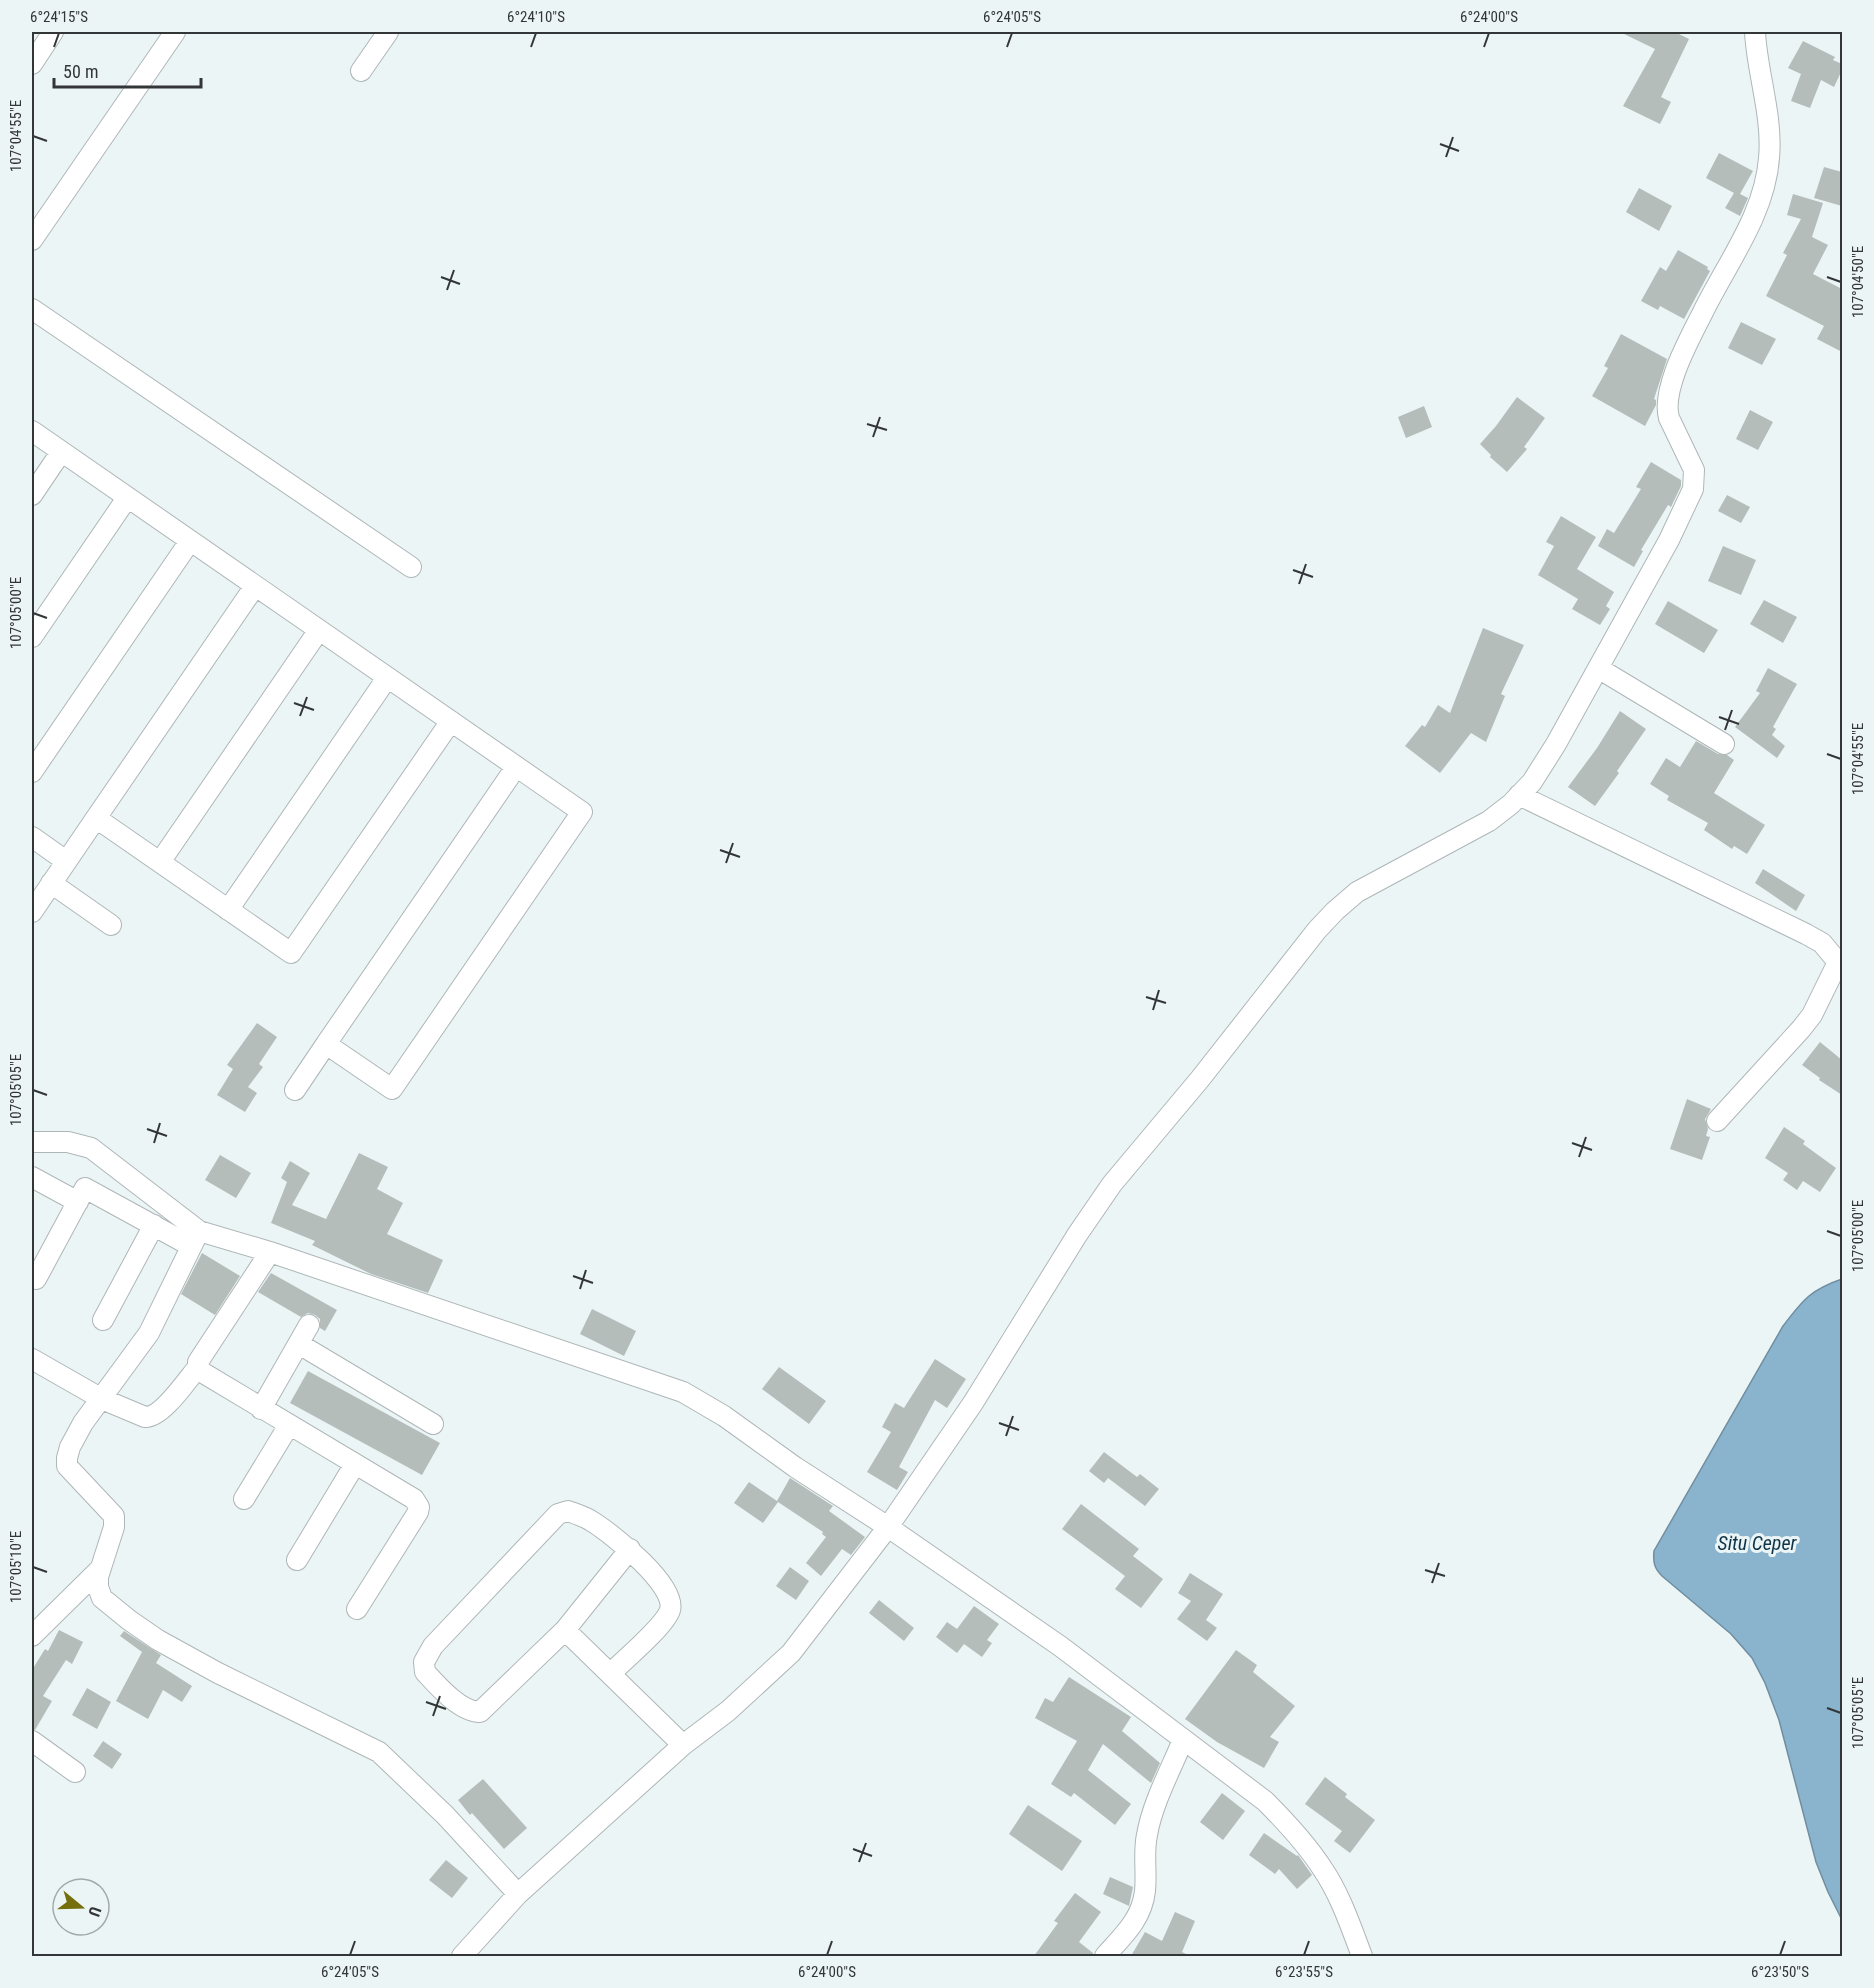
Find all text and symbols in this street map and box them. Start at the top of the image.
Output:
text: 6°24'15"S [30,8,88,26]
text: 6°24'10"S [507,8,565,26]
text: 6°24'05"S [983,8,1041,26]
text: 6°24'00"S [1460,8,1518,26]
scale bar [54,51,201,89]
text: 50 m [63,61,98,82]
text: 107°04'55"E [7,100,25,172]
text: 107°04'50"E [1849,246,1867,318]
text: 107°05'00"E [7,577,25,649]
text: 107°04'55"E [1849,723,1867,795]
text: 107°05'05"E [7,1054,25,1126]
text: 107°05'00"E [1849,1200,1867,1272]
text: 107°05'10"E [7,1531,25,1603]
water label: Situ Ceper [1718,1531,1798,1555]
text: 107°05'05"E [1849,1677,1867,1749]
north arrow [51,1877,111,1937]
text: U [84,1904,105,1919]
text: 6°24'05"S [321,1963,379,1981]
text: 6°24'00"S [798,1963,856,1981]
text: 6°23'55"S [1275,1963,1333,1981]
text: 6°23'50"S [1751,1963,1809,1981]

